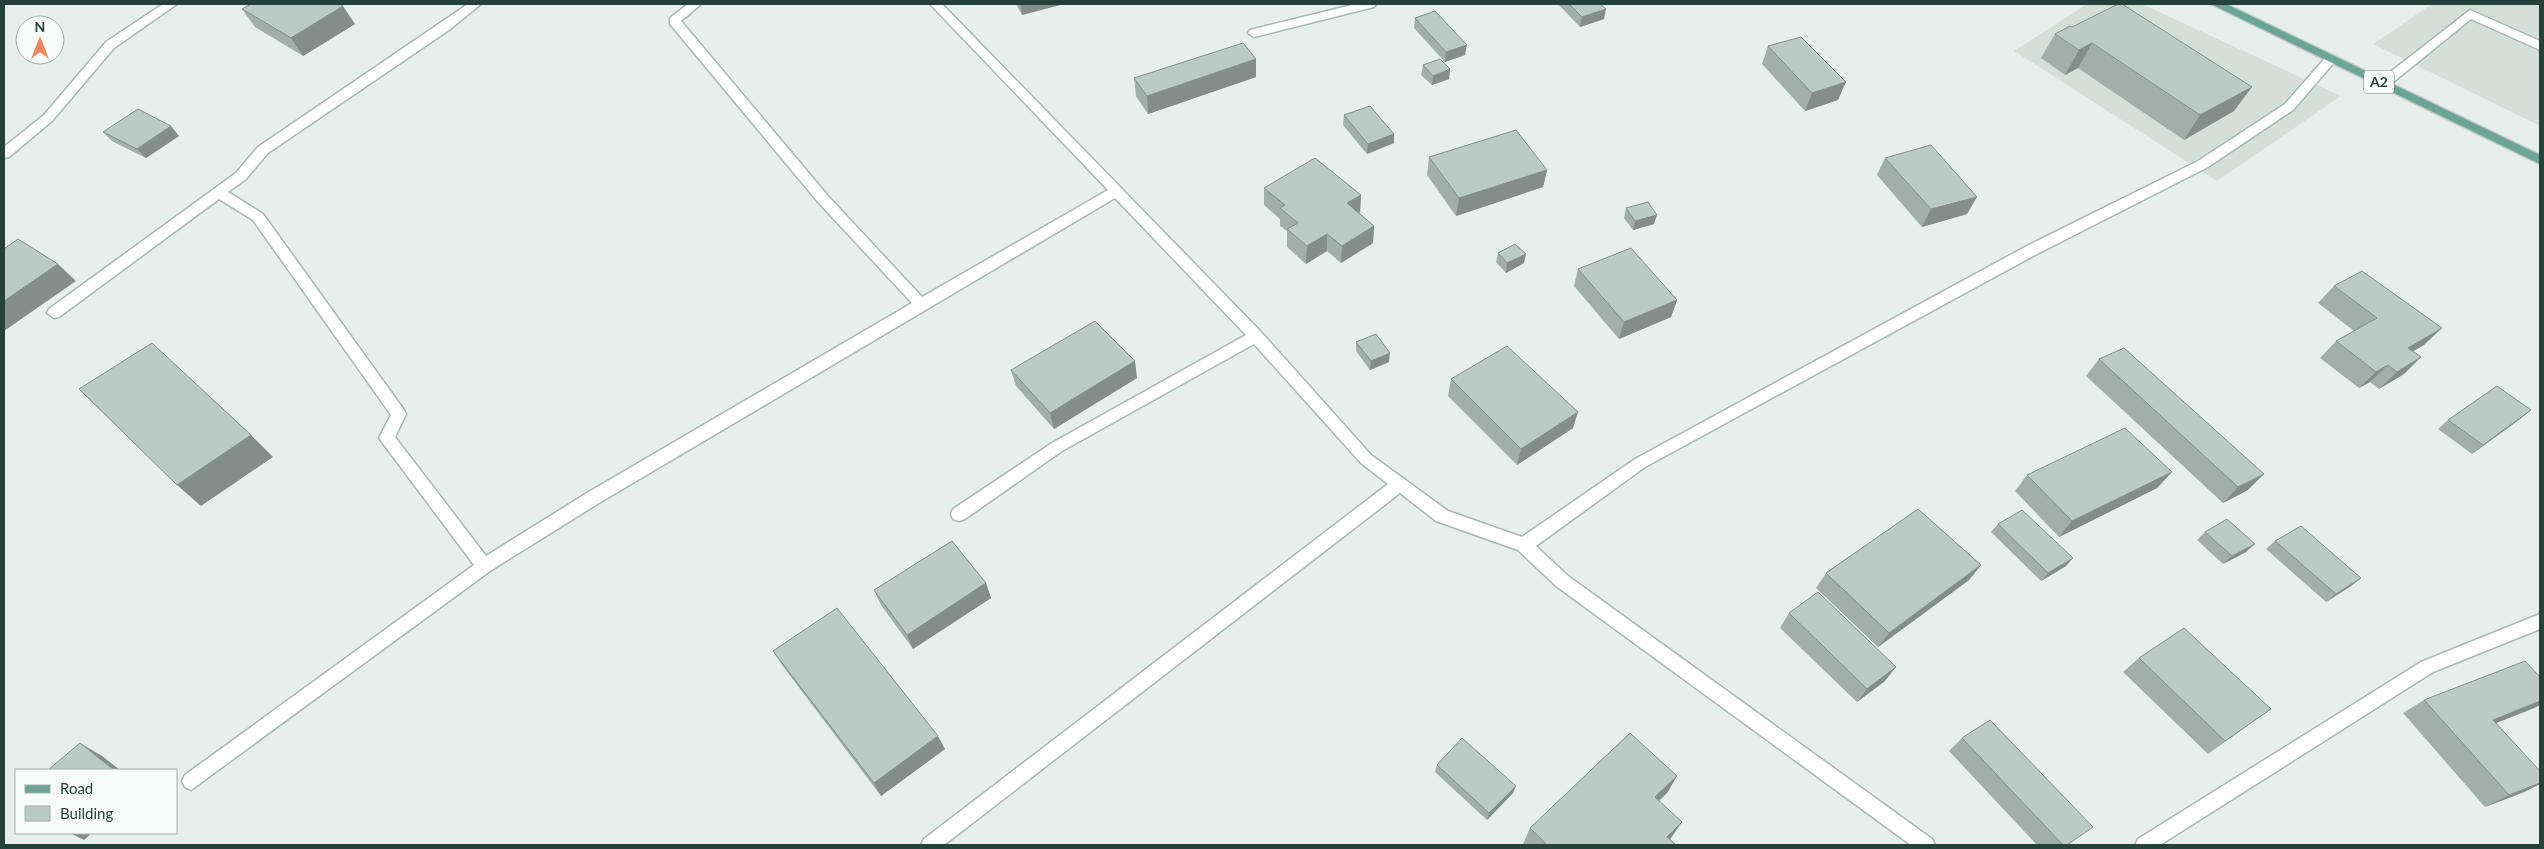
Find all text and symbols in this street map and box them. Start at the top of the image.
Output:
north arrow [15,15,65,65]
text: N [35,18,45,35]
road number: A2 [2364,70,2394,94]
legend [15,769,178,834]
text: Road [60,779,93,797]
text: Building [60,804,113,822]

